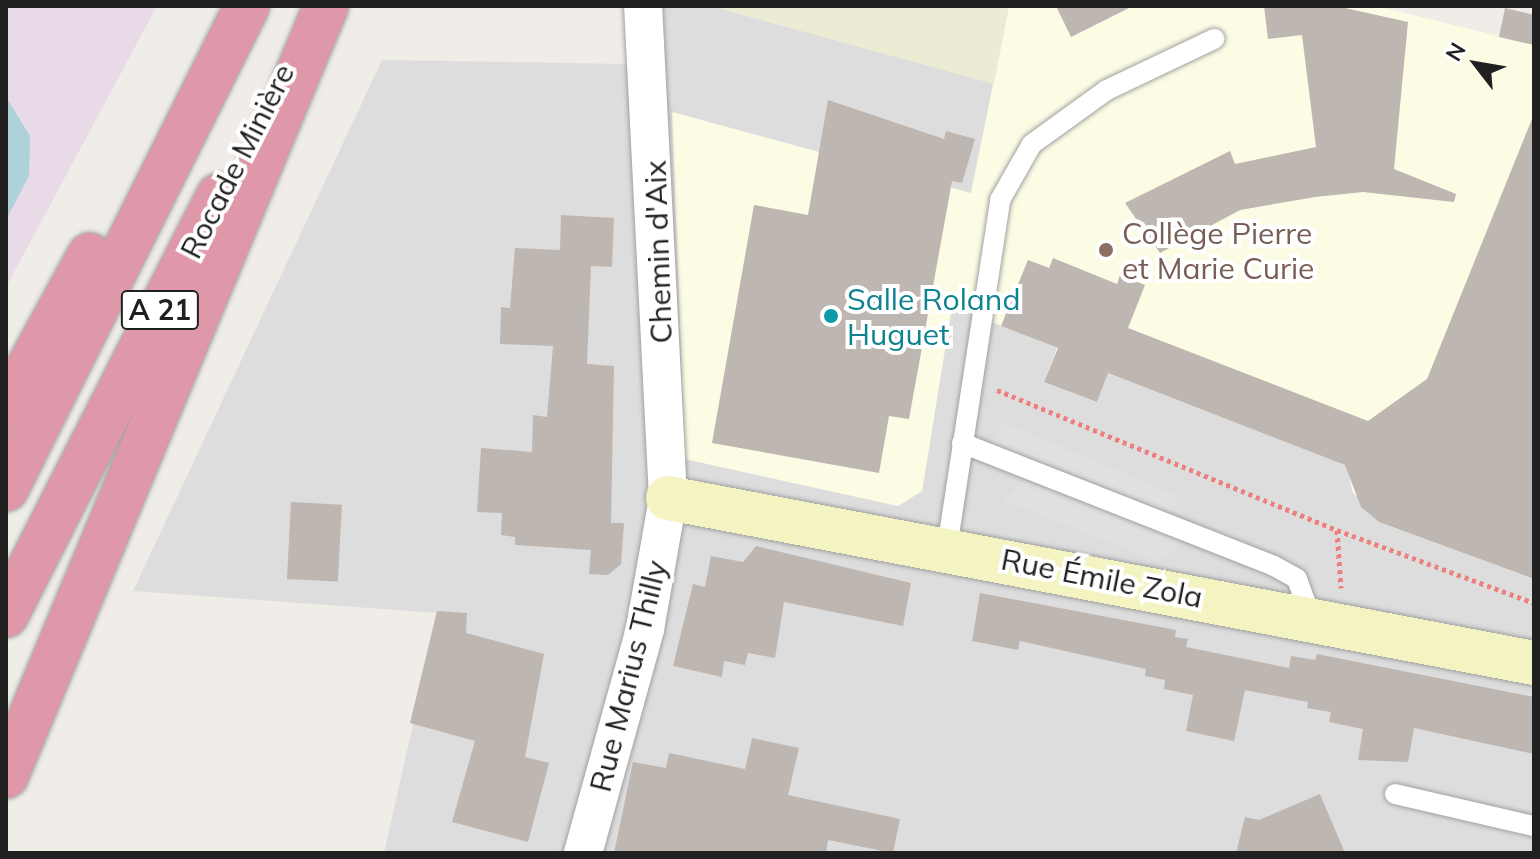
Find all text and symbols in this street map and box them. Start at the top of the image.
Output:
north arrow [1436,24,1516,104]
text: N [1439,37,1472,66]
street label: Rocade Minière [173,58,301,264]
street label: Chemin d'Aix [637,160,679,344]
place label: Collège Pierre et Marie Curie [1122,215,1314,286]
marker: Collège Pierre et Marie Curie [1097,241,1115,259]
place label: Salle Roland Huguet [847,281,1020,352]
road number: A 21 [120,286,200,334]
marker: Salle Roland Huguet [822,307,840,325]
street label: Rue Émile Zola [998,541,1206,615]
street label: Rue Marius Thilly [582,557,674,795]

